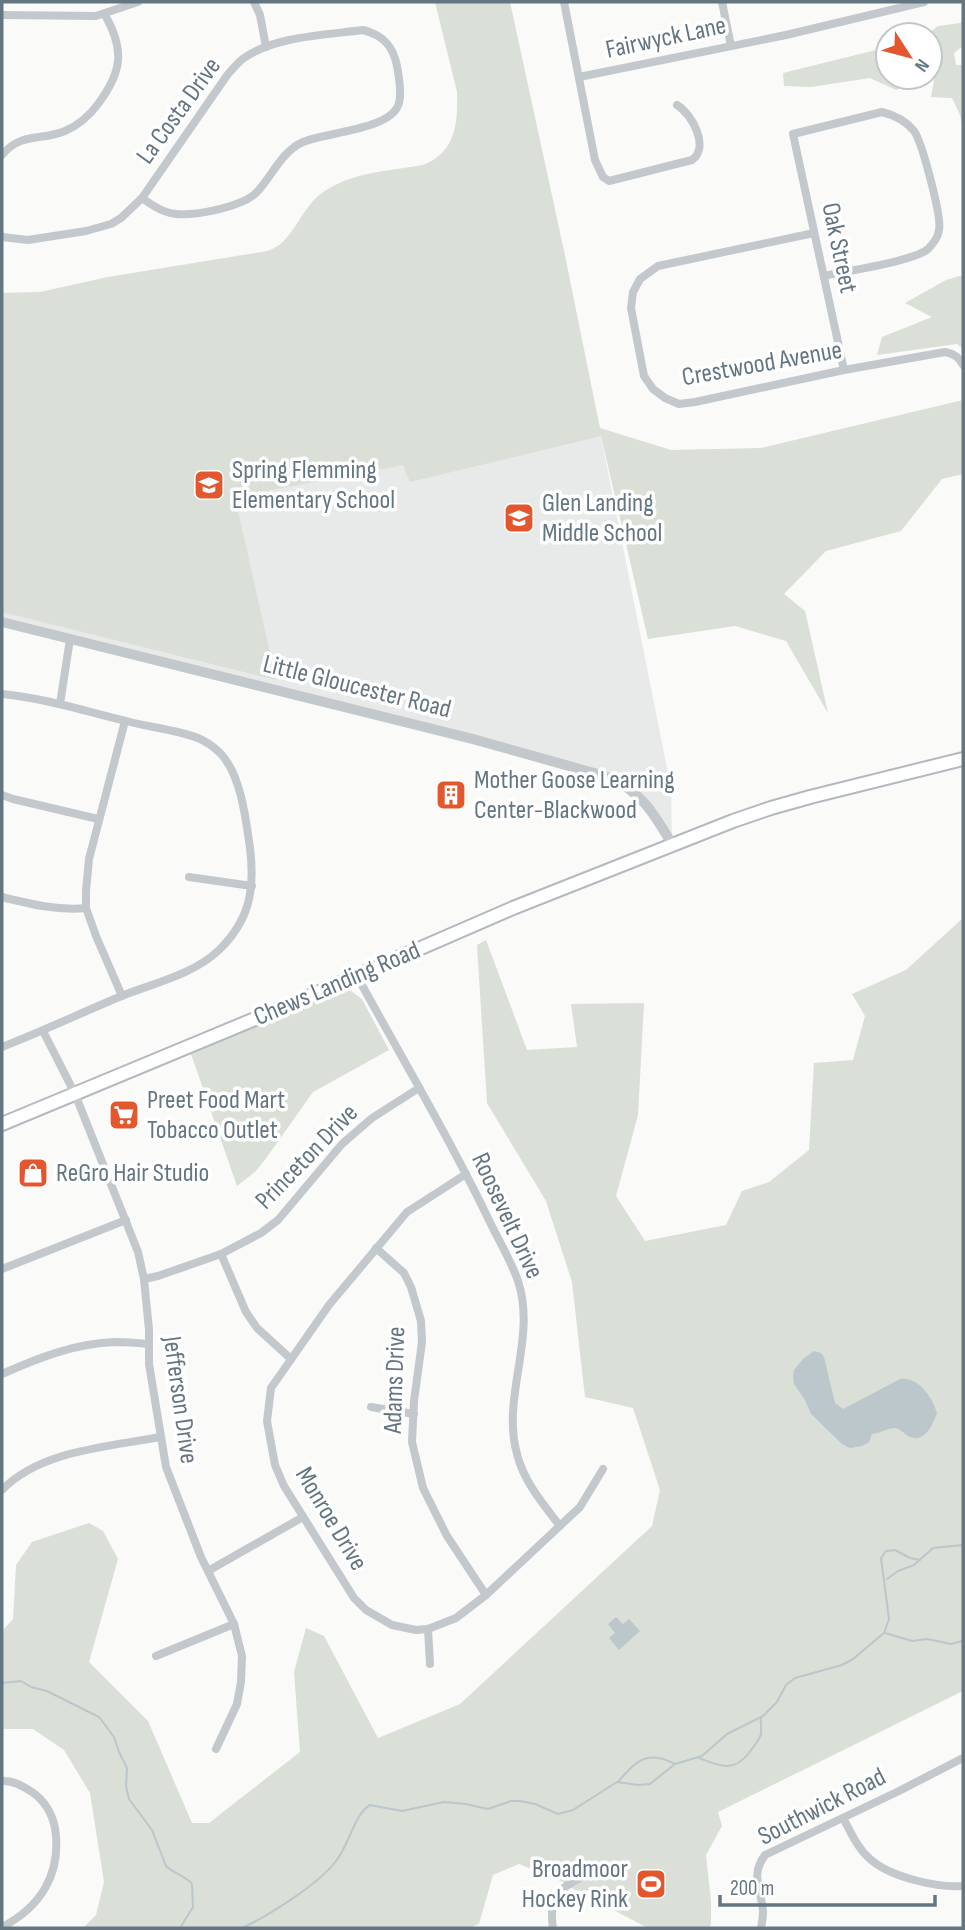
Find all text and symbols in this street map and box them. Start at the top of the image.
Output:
street label: Fairwyck Lane [603,10,729,66]
north arrow [874,21,944,91]
street label: La Costa Drive [130,52,228,170]
text: N [909,54,934,76]
street label: Oak Street [814,200,864,296]
street label: Crestwood Avenue [680,335,844,393]
place label: Spring Flemming Elementary School [232,455,395,516]
school or university icon: Spring Flemming Elementary School [192,468,226,502]
place label: Glen Landing Middle School [542,488,662,549]
school or university icon: Glen Landing Middle School [502,501,536,535]
street label: Little Gloucester Road [260,649,454,725]
place label: Mother Goose Learning Center-Blackwood [474,765,675,826]
building icon: Mother Goose Learning Center-Blackwood [434,778,468,812]
street label: Chews Landing Road [249,935,425,1033]
place label: Preet Food Mart Tobacco Outlet [147,1085,285,1146]
supermarket icon: Preet Food Mart Tobacco Outlet [107,1098,141,1132]
street label: Princeton Drive [249,1098,365,1216]
street label: Roosevelt Drive [464,1148,550,1284]
shop icon: ReGro Hair Studio [16,1156,50,1190]
place label: ReGro Hair Studio [56,1158,209,1189]
street label: Adams Drive [378,1326,412,1435]
street label: Jefferson Drive [156,1333,204,1466]
street label: Monroe Drive [288,1462,374,1576]
street label: Southwick Road [753,1762,891,1852]
place label: Broadmoor Hockey Rink [522,1854,629,1915]
scale bar [720,1864,935,1908]
sports icon: Broadmoor Hockey Rink [634,1867,668,1901]
text: 200 m [730,1876,774,1901]

